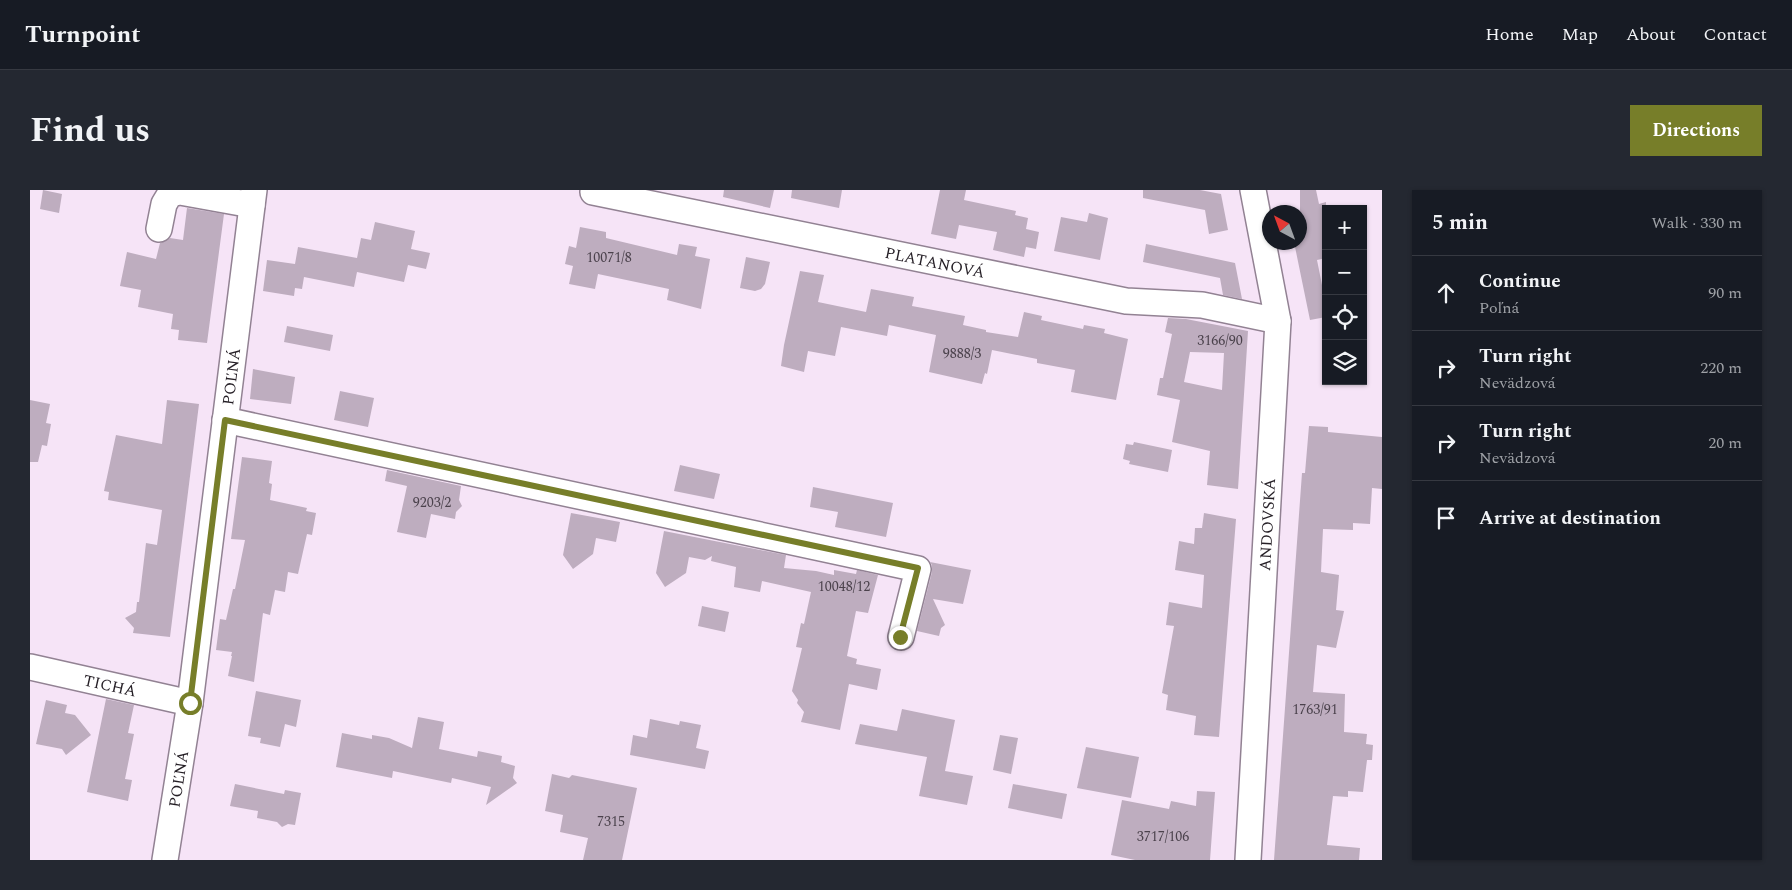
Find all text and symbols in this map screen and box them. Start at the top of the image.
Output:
text: Turnpoint [25,17,141,53]
text: Home [1485,21,1534,48]
text: Map [1562,21,1598,48]
text: About [1626,21,1676,48]
text: Contact [1704,21,1767,48]
text: Find us [30,104,150,157]
button: Directions [1630,105,1762,156]
north arrow [1262,205,1307,250]
map controls [1322,205,1367,385]
button: + [1322,205,1367,250]
text: 5 min [1432,207,1488,239]
text: Walk · 330 m [1651,211,1742,235]
street label: PLATANOVÁ [883,241,987,285]
house number: 10071/8 [586,247,632,268]
button: − [1322,250,1367,295]
text: Continue [1479,267,1561,296]
icon: ahead [1432,279,1460,307]
text: 90 m [1708,281,1742,305]
button: locate [1322,295,1367,340]
text: Poľná [1479,296,1519,320]
house number: 3166/90 [1197,330,1243,351]
button: layers [1322,340,1367,385]
text: Turn right [1479,342,1572,371]
house number: 9888/3 [943,343,981,364]
street label: POĽNÁ [216,347,247,407]
icon: right [1432,354,1460,382]
text: 220 m [1700,356,1742,380]
text: Nevädzová [1479,371,1556,395]
text: Turn right [1479,417,1572,446]
icon: right [1432,429,1460,457]
text: 20 m [1708,431,1742,455]
text: Nevädzová [1479,446,1556,470]
street label: ANDOVSKÁ [1253,477,1282,572]
house number: 9203/2 [413,492,451,513]
icon: arrive [1432,504,1460,532]
text: Arrive at destination [1479,504,1661,533]
house number: 10048/12 [818,576,870,597]
route end [889,626,912,649]
street label: TICHÁ [81,668,139,704]
route start [179,692,202,715]
house number: 1763/91 [1292,699,1338,720]
street label: POĽNÁ [163,749,195,809]
house number: 7315 [597,811,625,832]
house number: 3717/106 [1137,826,1189,847]

